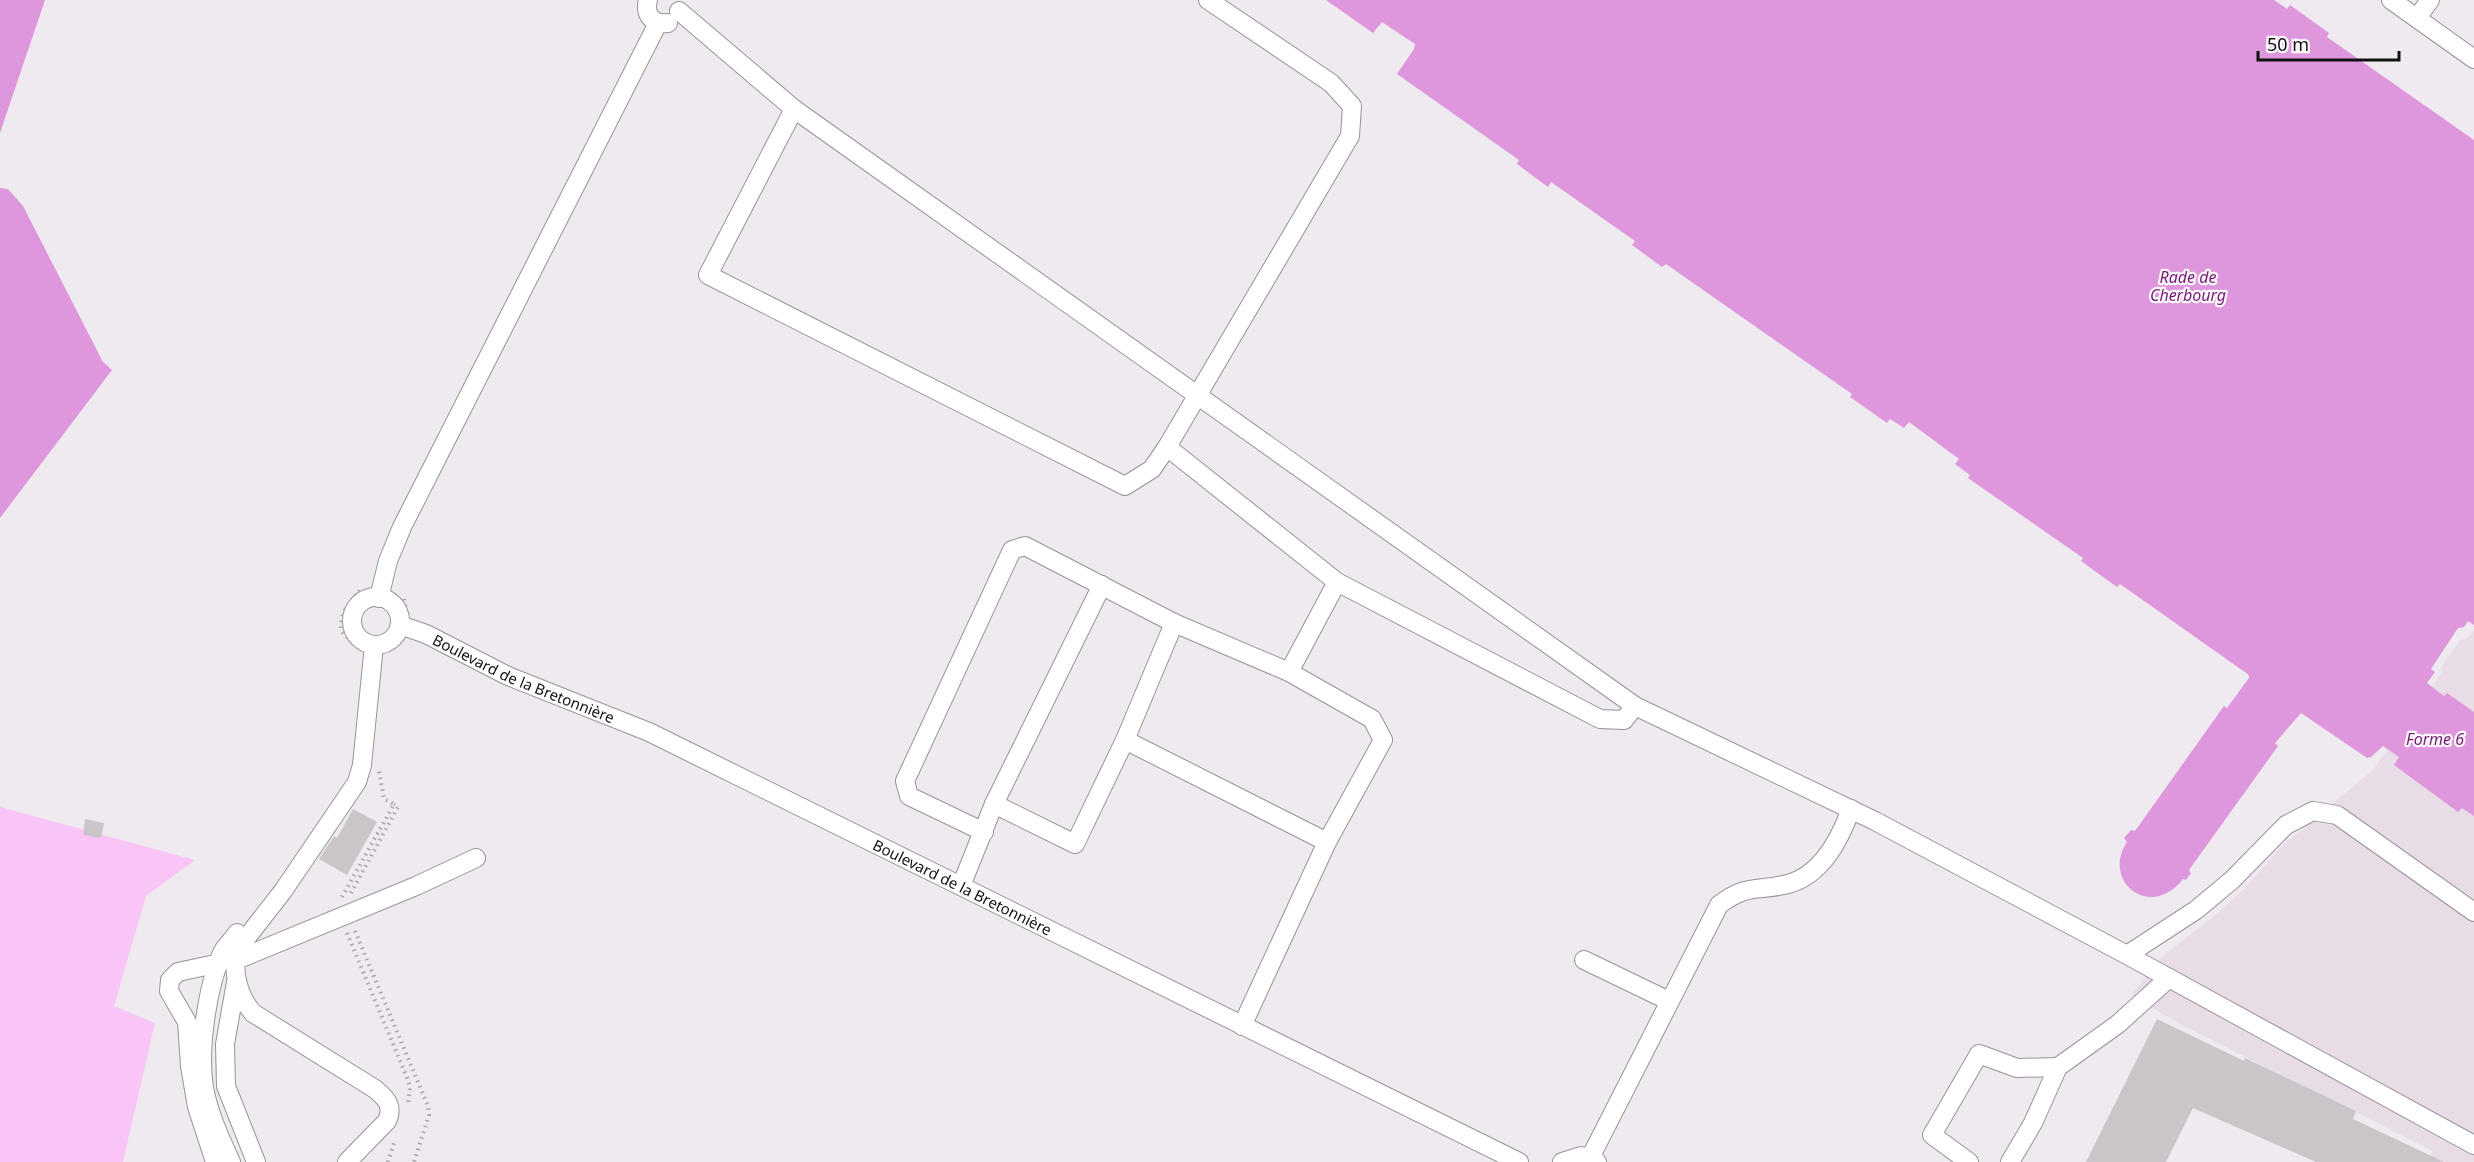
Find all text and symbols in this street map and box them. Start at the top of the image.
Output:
scale bar [2258,24,2399,62]
text: 50 m [2267,32,2309,56]
water label: Rade de Cherbourg [2150,266,2226,306]
street label: Boulevard de la Bretonnière [429,629,618,727]
water label: Forme 6 [2406,728,2464,750]
street label: Boulevard de la Bretonnière [870,834,1055,940]

